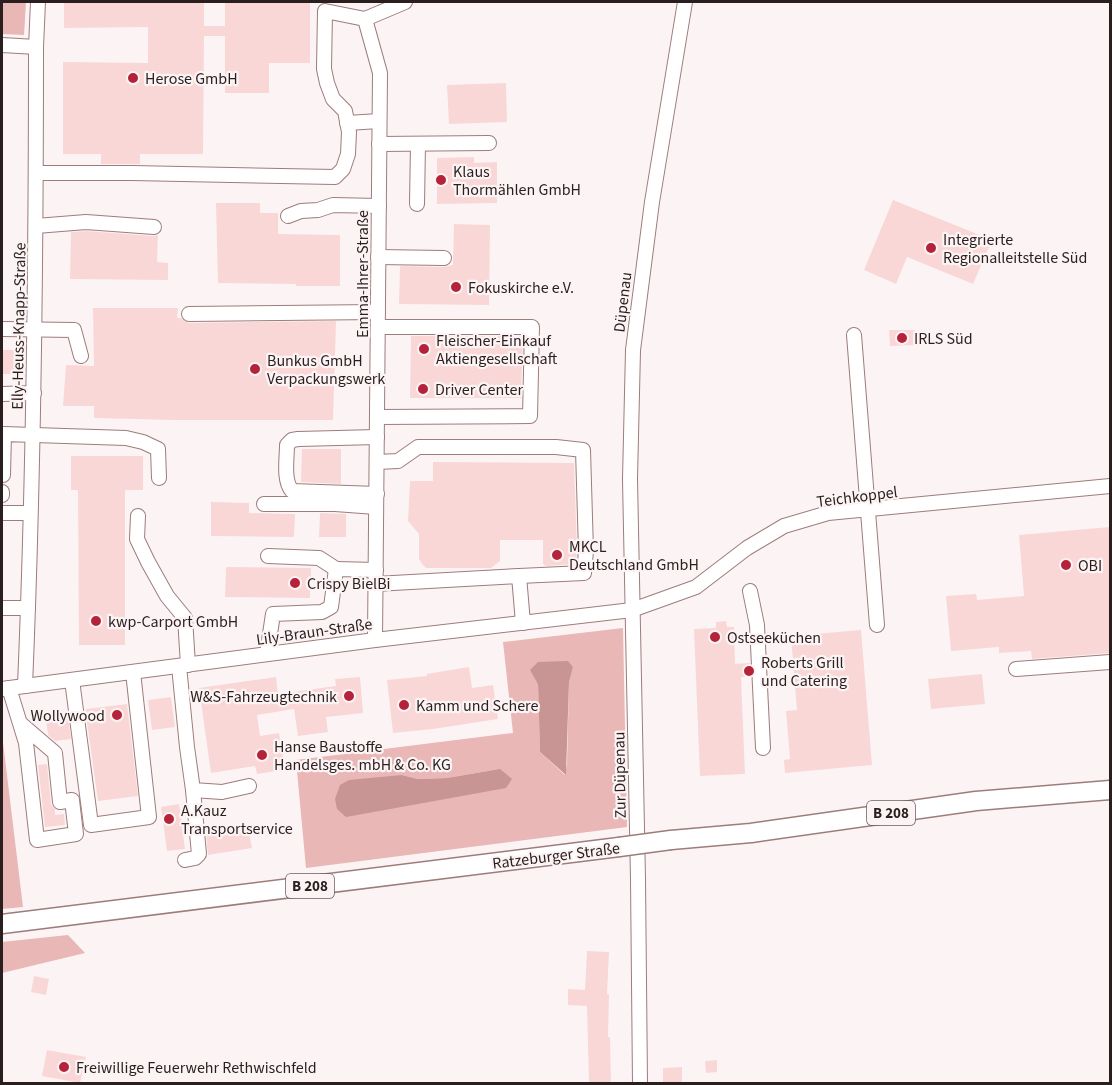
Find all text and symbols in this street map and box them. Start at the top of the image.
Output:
place label: Herose GmbH [145,68,238,90]
marker: Herose GmbH [126,71,140,85]
place label: Klaus Thormählen GmbH [453,161,581,201]
marker: Klaus Thormählen GmbH [434,173,448,187]
street label: Emma-Ihrer-Straße [352,210,374,338]
place label: Integrierte Regionalleitstelle Süd [943,229,1087,269]
marker: Integrierte Regionalleitstelle Süd [924,241,938,255]
street label: Elly-Heuss-Knapp-Straße [7,242,31,410]
street label: Düpenau [608,271,638,334]
place label: Fokuskirche e.V. [468,277,574,299]
marker: Fokuskirche e.V. [449,280,463,294]
place label: IRLS Süd [914,328,973,350]
place label: Fleischer-Einkauf Aktiengesellschaft [436,330,558,370]
marker: IRLS Süd [895,331,909,345]
marker: Fleischer-Einkauf Aktiengesellschaft [417,342,431,356]
place label: Bunkus GmbH Verpackungswerk [267,350,385,390]
marker: Bunkus GmbH Verpackungswerk [248,362,262,376]
place label: Driver Center [435,379,523,401]
marker: Driver Center [416,382,430,396]
street label: Teichkoppel [815,481,899,513]
place label: MKCL Deutschland GmbH [569,536,699,576]
marker: MKCL Deutschland GmbH [550,548,564,562]
place label: OBI [1078,555,1102,577]
marker: OBI [1059,558,1073,572]
place label: Crispy BielBi [307,573,391,595]
marker: Crispy BielBi [288,576,302,590]
place label: kwp-Carport GmbH [108,611,238,633]
street label: Lily-Braun-Straße [255,613,374,651]
marker: kwp-Carport GmbH [89,614,103,628]
place label: Ostseeküchen [727,627,821,649]
marker: Ostseeküchen [708,630,722,644]
place label: Roberts Grill und Catering [761,652,847,692]
marker: Roberts Grill und Catering [742,664,756,678]
place label: W&S-Fahrzeugtechnik [190,686,337,708]
marker: W&S-Fahrzeugtechnik [342,689,356,703]
place label: Kamm und Schere [416,695,538,717]
marker: Kamm und Schere [397,698,411,712]
place label: Wollywood [30,705,105,727]
marker: Wollywood [110,708,124,722]
street label: Zur Düpenau [608,731,632,818]
place label: Hanse Baustoffe Handelsges. mbH & Co. KG [274,736,451,776]
marker: Hanse Baustoffe Handelsges. mbH & Co. KG [255,748,269,762]
place label: A.Kauz Transportservice [181,800,293,840]
road number: B 208 [867,801,915,825]
marker: A.Kauz Transportservice [162,812,176,826]
street label: Ratzeburger Straße [491,837,621,875]
road number: B 208 [286,874,334,898]
place label: Freiwillige Feuerwehr Rethwischfeld [76,1057,317,1079]
marker: Freiwillige Feuerwehr Rethwischfeld [57,1060,71,1074]

